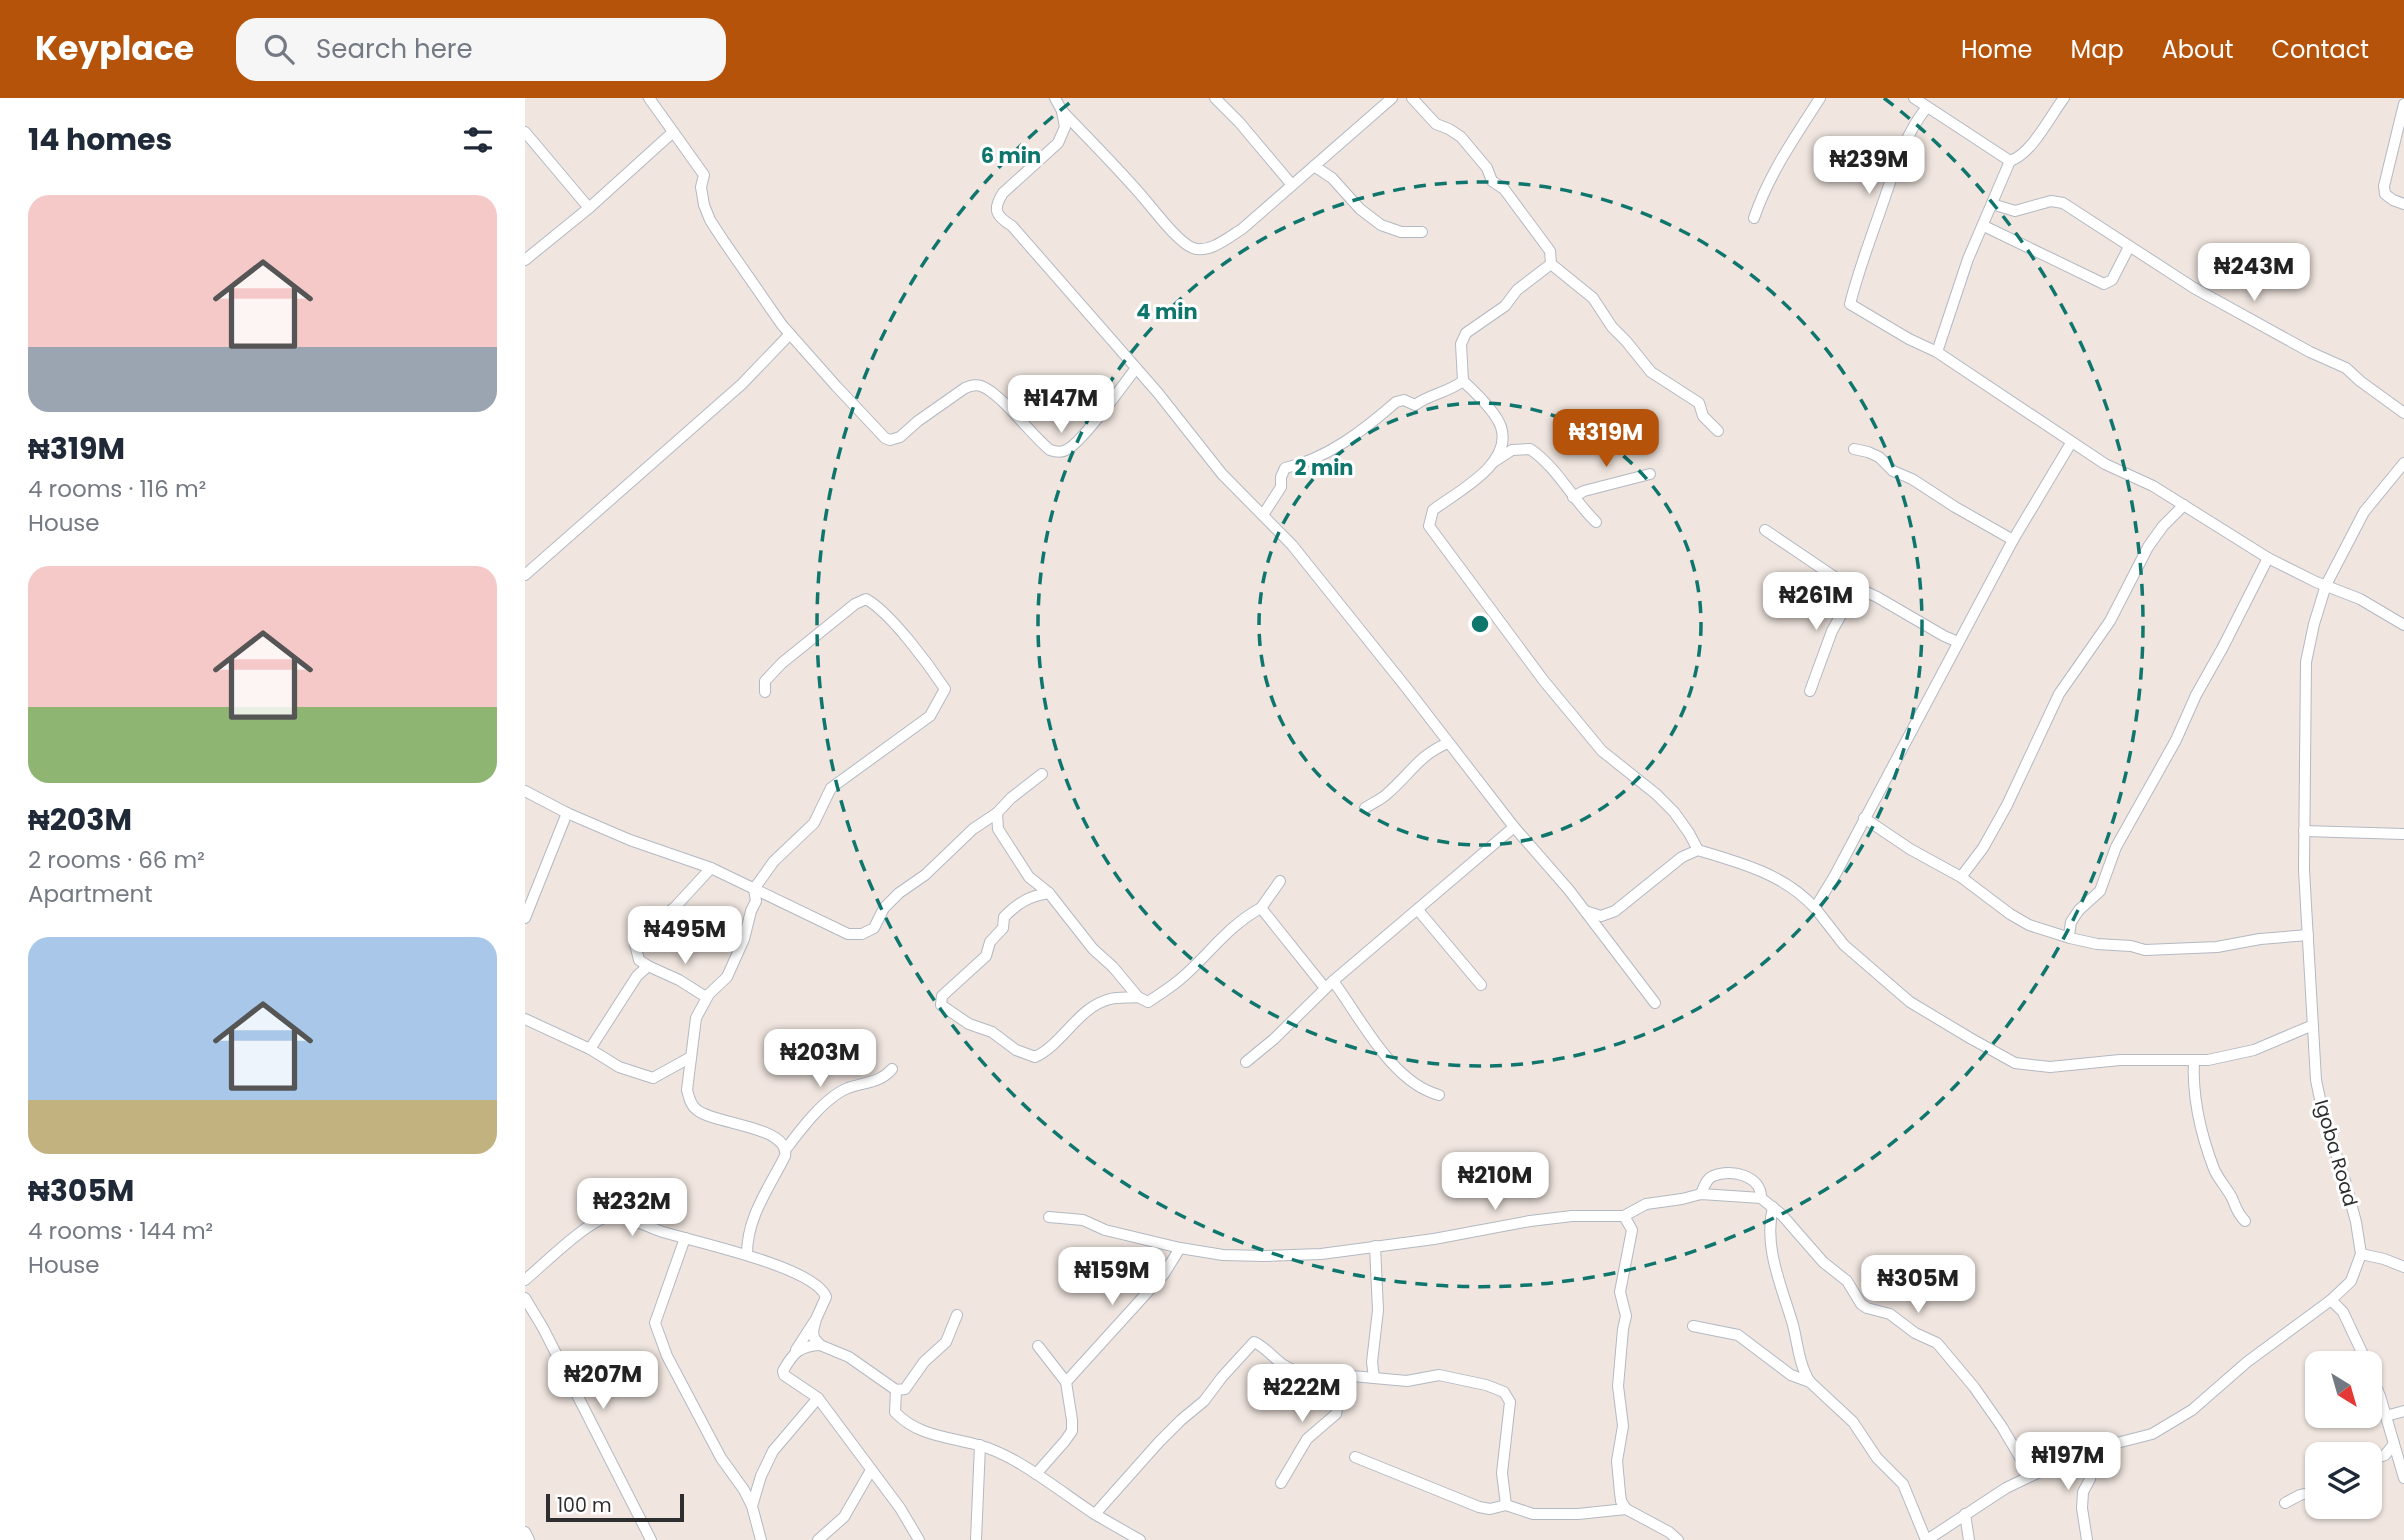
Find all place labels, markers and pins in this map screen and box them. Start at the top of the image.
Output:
pin: ₦239M [1820,136,1918,196]
pin: ₦243M [2205,244,2303,303]
pin: ₦147M [1012,376,1110,435]
pin: ₦319M [1557,410,1655,469]
pin: ₦261M [1767,573,1865,632]
centre of rings [1468,612,1492,636]
pin: ₦495M [636,906,734,966]
pin: ₦203M [771,1030,869,1089]
pin: ₦210M [1446,1152,1544,1212]
pin: ₦232M [583,1178,681,1238]
pin: ₦159M [1063,1248,1161,1307]
pin: ₦305M [1869,1256,1967,1315]
pin: ₦207M [554,1352,652,1411]
pin: ₦222M [1253,1364,1351,1424]
pin: ₦197M [2019,1432,2117,1492]

